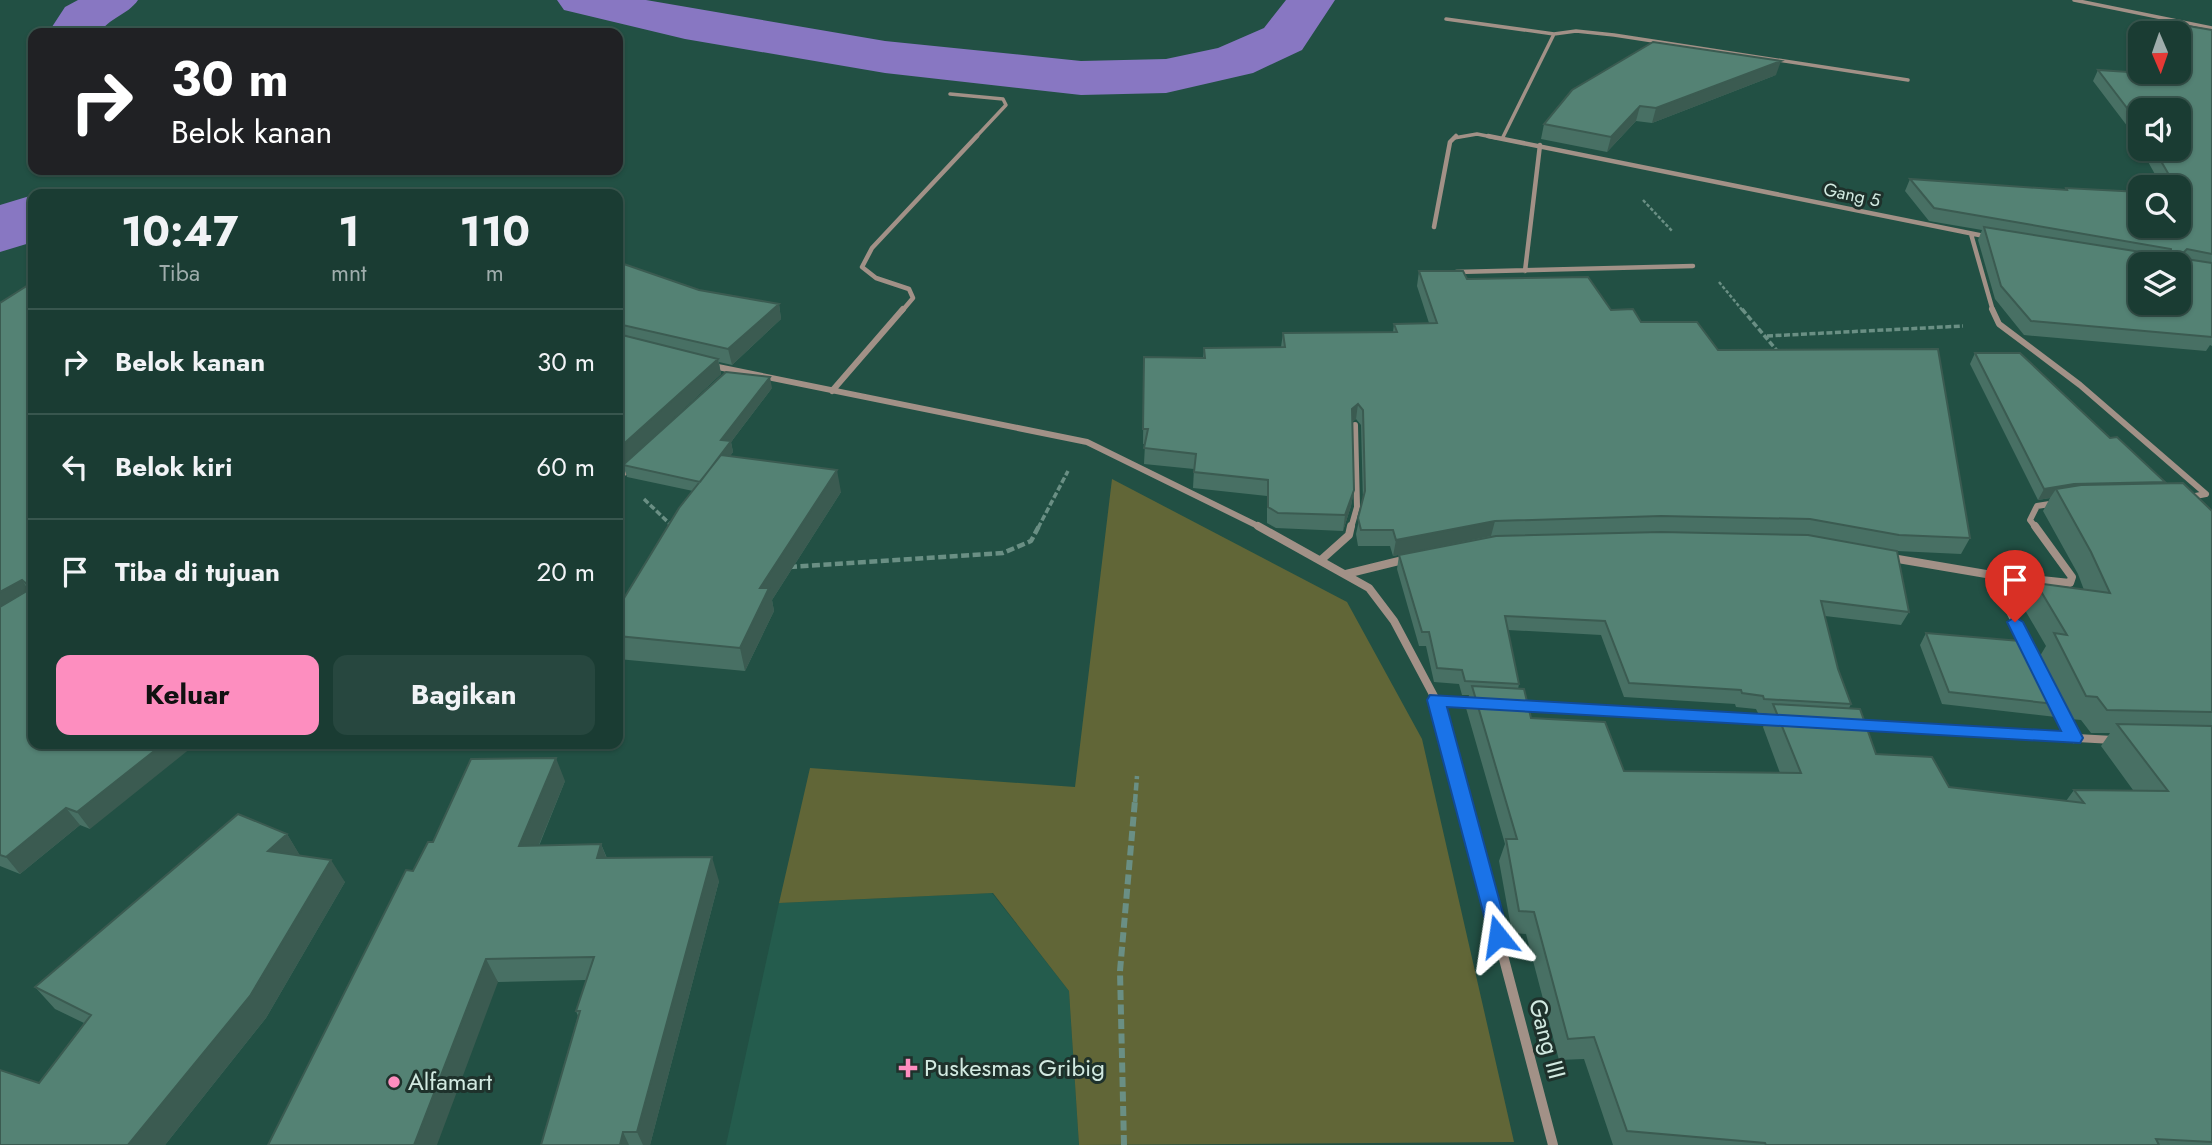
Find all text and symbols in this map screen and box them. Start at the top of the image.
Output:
north arrow [2128,21,2191,84]
map controls [2128,21,2191,315]
text: 30 m [171,44,289,114]
icon: right [56,56,147,147]
button: sound [2128,98,2191,161]
text: Belok kanan [171,109,332,155]
button: search [2128,175,2191,238]
street label: Gang 5 [1821,176,1883,214]
text: 10:47 [121,201,238,262]
text: 1 [338,201,360,262]
text: 110 [460,201,530,262]
button: layers [2128,252,2191,315]
text: Tiba [159,256,200,290]
text: mnt [331,256,367,290]
text: m [486,256,504,290]
icon: right [56,343,94,381]
text: Belok kanan [115,343,265,381]
text: 30 m [537,343,595,381]
icon: left [56,448,94,486]
text: Belok kiri [115,448,232,486]
text: 60 m [536,448,595,486]
pin [1985,550,2045,622]
icon: arrive [56,553,94,591]
text: Tiba di tujuan [115,553,280,591]
text: 20 m [537,553,595,591]
icon: arrive [1996,561,2034,599]
button: Keluar [56,655,319,735]
button: Bagikan [333,655,595,735]
position arrow [1461,899,1535,973]
street label: Gang III [1520,995,1575,1083]
place label: Puskesmas Gribig [924,1050,1105,1085]
marker: Puskesmas Gribig [898,1058,918,1078]
place label: Alfamart [408,1064,492,1099]
marker: Alfamart [386,1074,402,1090]

